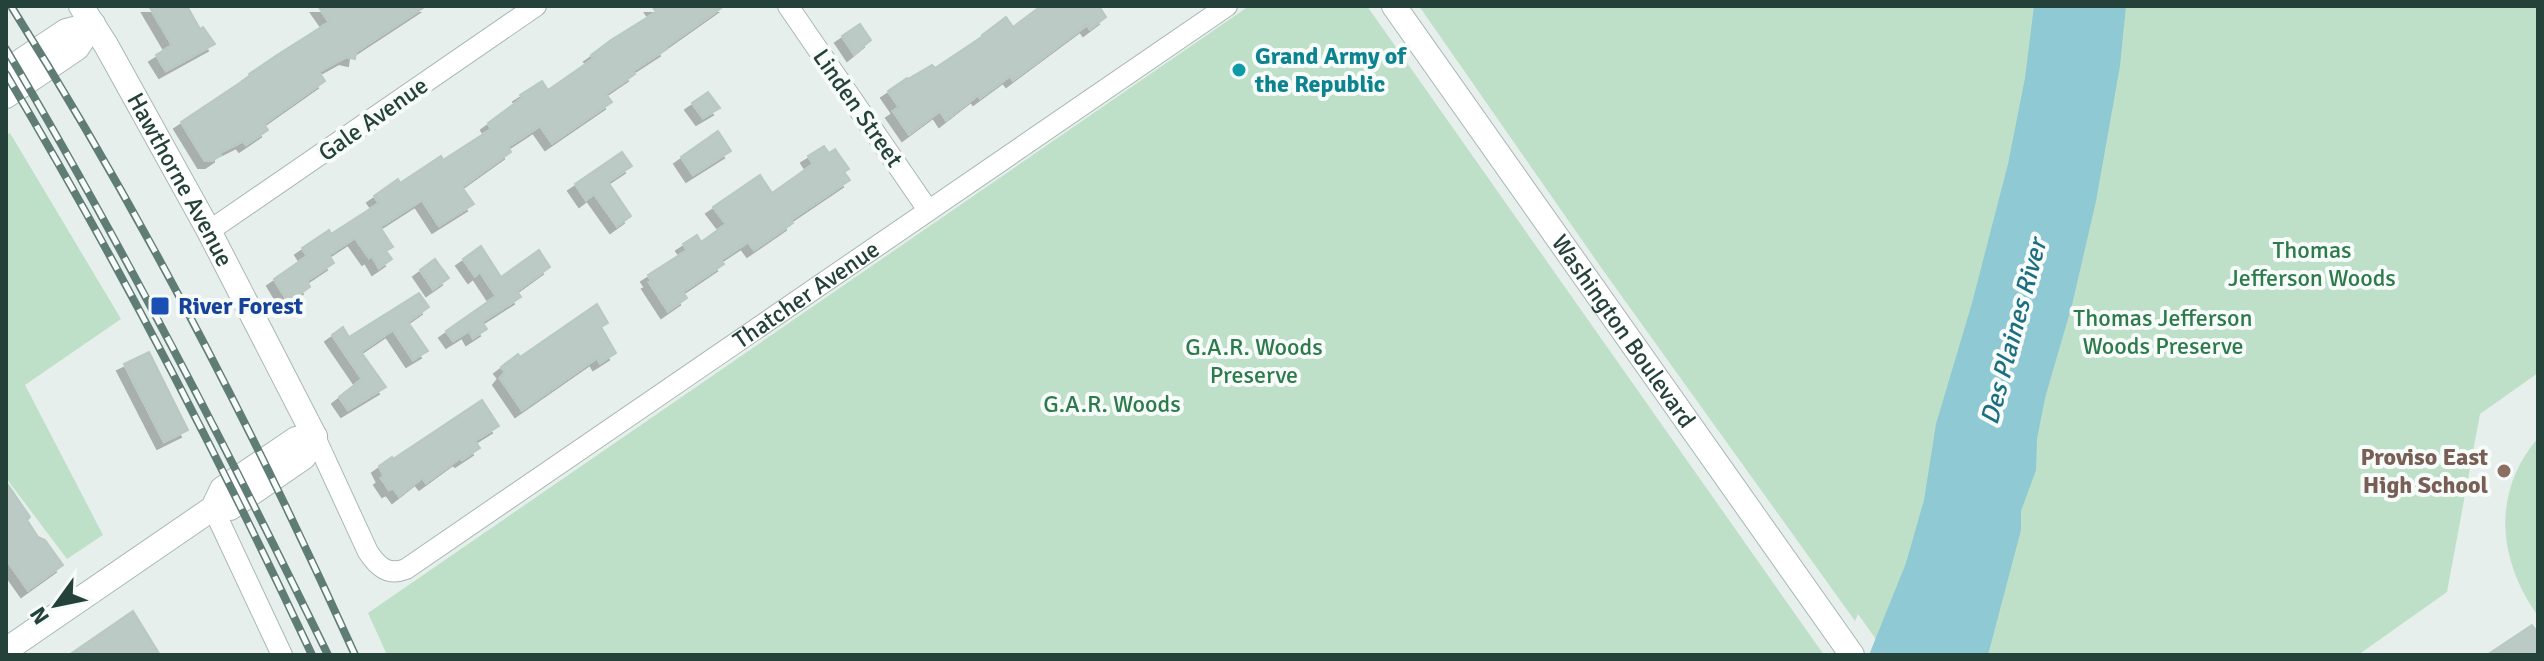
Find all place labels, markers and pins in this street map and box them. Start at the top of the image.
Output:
place label: Grand Army of the Republic [1254,41,1407,99]
marker: Grand Army of the Republic [1230,61,1248,79]
place label: River Forest [178,291,303,321]
marker: River Forest [149,295,171,317]
place label: Proviso East High School [2360,442,2488,500]
marker: Proviso East High School [2495,462,2513,480]

